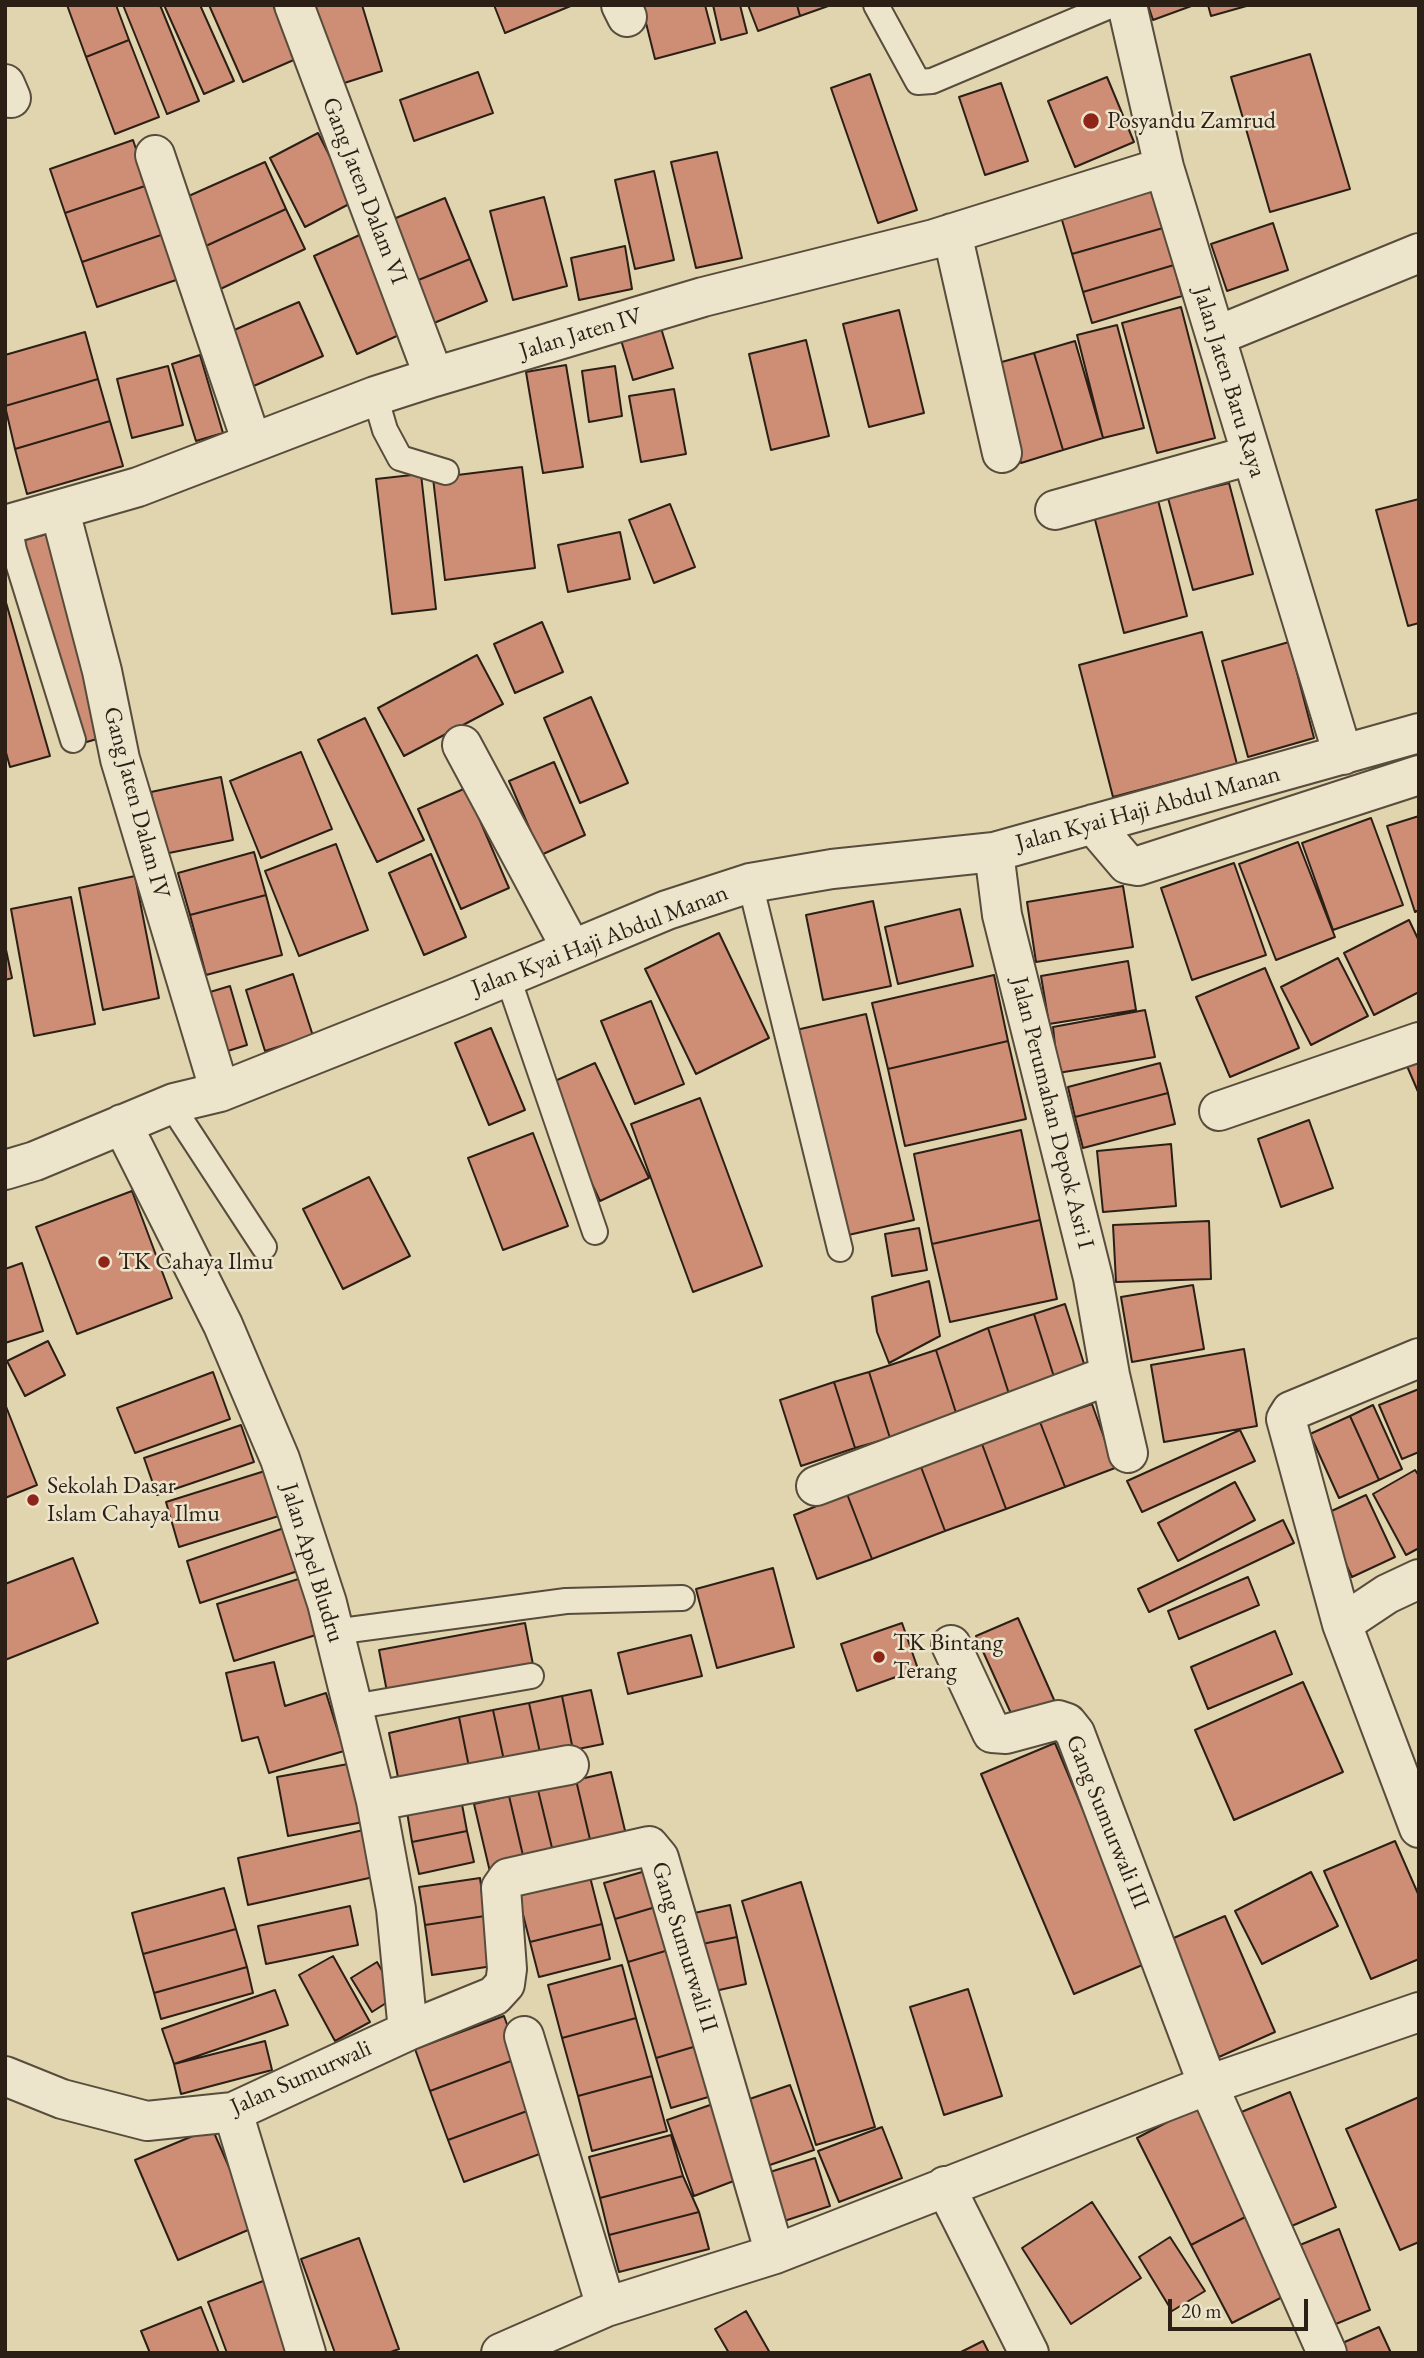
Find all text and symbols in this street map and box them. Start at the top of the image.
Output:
street label: Gang Jaten Dalam VI [315,93,413,289]
place label: Posyandu Zamrud [1107,107,1276,135]
marker: Posyandu Zamrud [1081,111,1101,131]
street label: Jalan Jaten Baru Raya [1186,283,1272,481]
street label: Jalan Jaten IV [516,302,646,366]
street label: Gang Jaten Dalam IV [96,704,176,902]
street label: Jalan Kyai Haji Abdul Manan [1013,760,1283,858]
street label: Jalan Kyai Haji Abdul Manan [468,879,732,1003]
street label: Jalan Perumahan Depok Asri I [1004,974,1100,1252]
place label: TK Cahaya Ilmu [118,1248,273,1276]
marker: TK Cahaya Ilmu [96,1254,112,1270]
place label: Sekolah Dasar Islam Cahaya Ilmu [47,1472,220,1528]
street label: Jalan Apel Bludru [274,1480,350,1646]
marker: Sekolah Dasar Islam Cahaya Ilmu [25,1492,41,1508]
place label: TK Bintang Terang [893,1629,1003,1685]
marker: TK Bintang Terang [871,1649,887,1665]
street label: Gang Sumurwali III [1059,1731,1155,1913]
street label: Gang Sumurwali II [644,1858,724,2036]
street label: Jalan Sumurwali [226,2034,376,2122]
scale bar [1172,2284,1312,2328]
text: 20 m [1181,2297,1222,2324]

